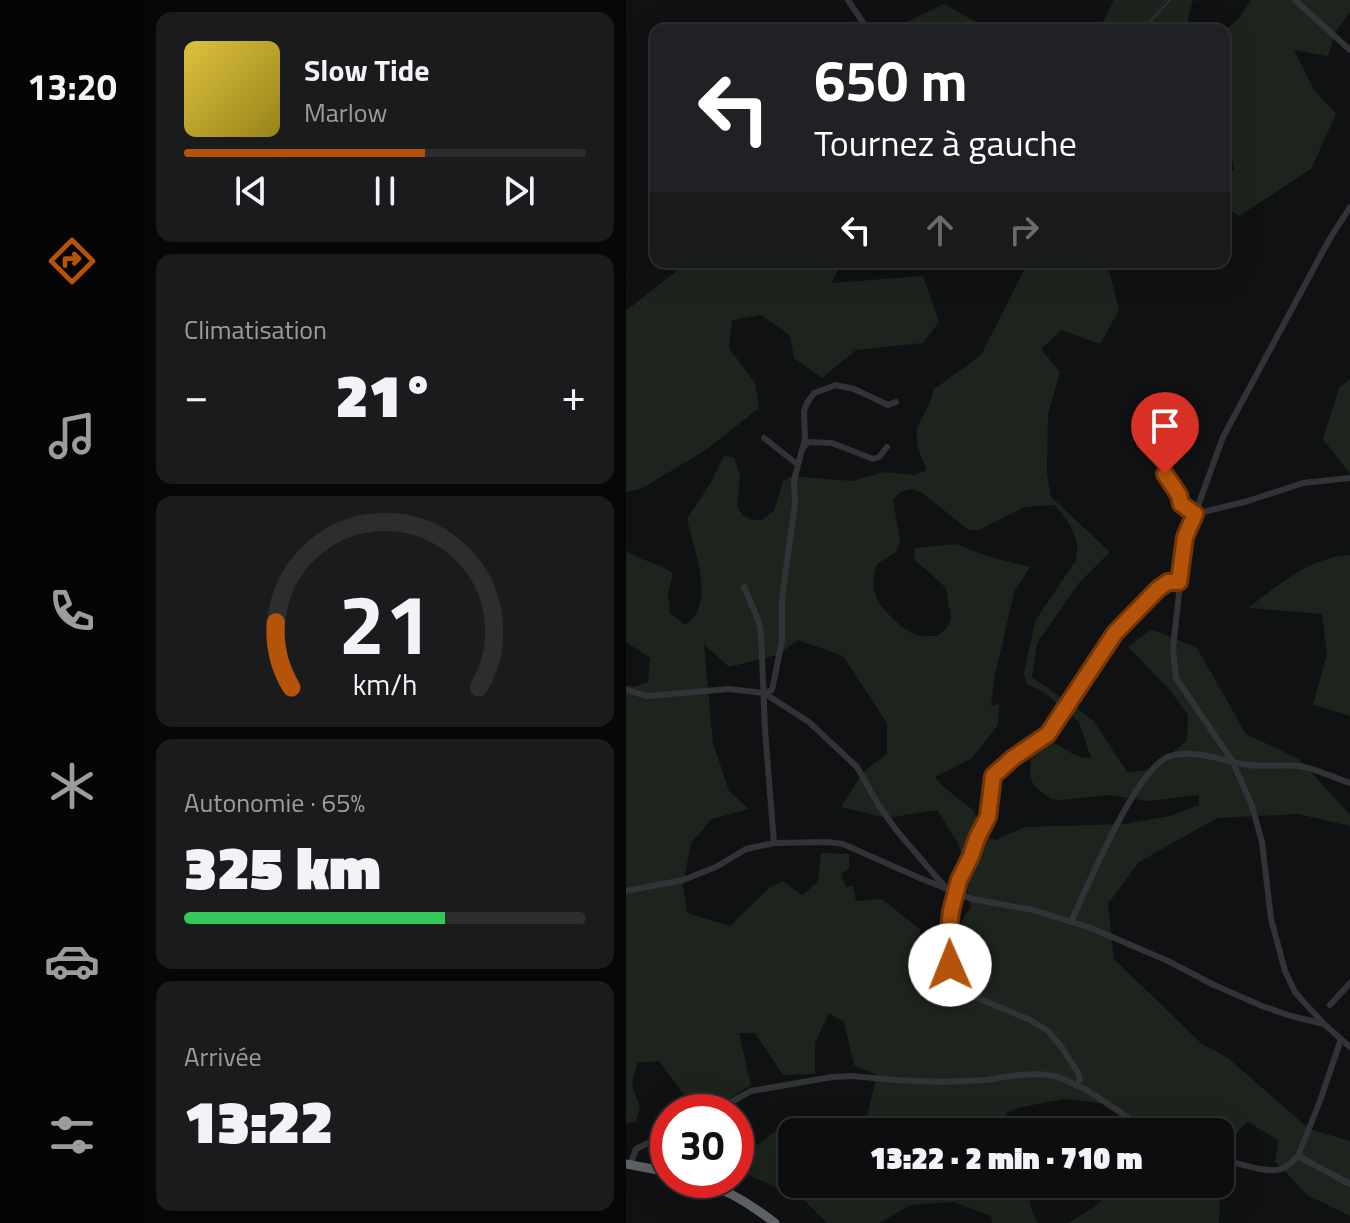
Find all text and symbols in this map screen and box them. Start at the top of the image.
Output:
text: 650 m [814,38,967,123]
text: Slow Tide [304,47,429,93]
icon: left [682,56,786,160]
text: 13:20 [27,59,117,114]
text: Marlow [304,93,387,132]
text: Tournez à gauche [814,115,1077,170]
icon: previous [229,169,273,213]
icon: pause [363,169,407,213]
icon: next [497,169,541,213]
icon: left [834,208,878,252]
icon: ahead [918,208,962,252]
icon: right [1002,208,1046,252]
icon: directions [44,233,100,289]
text: Climatisation [184,310,327,349]
text: 21° [336,349,435,440]
text: − [184,361,209,428]
text: + [561,361,586,428]
pin [1131,392,1199,474]
icon: arrive [1143,404,1187,448]
icon: music [44,408,100,464]
text: 21 [338,559,432,685]
icon: phone [44,583,100,639]
text: km/h [353,663,417,706]
icon: climate [44,758,100,814]
text: Autonomie · 65% [184,783,365,822]
text: 325 km [184,821,381,912]
position arrow [908,923,992,1007]
icon: car [44,933,100,989]
text: Arrivée [184,1037,262,1076]
text: 13:22 [184,1075,333,1166]
speed limit sign: 30 [650,1094,754,1198]
icon: filters [44,1107,100,1163]
text: 13:22 · 2 min · 710 m [870,1135,1142,1181]

